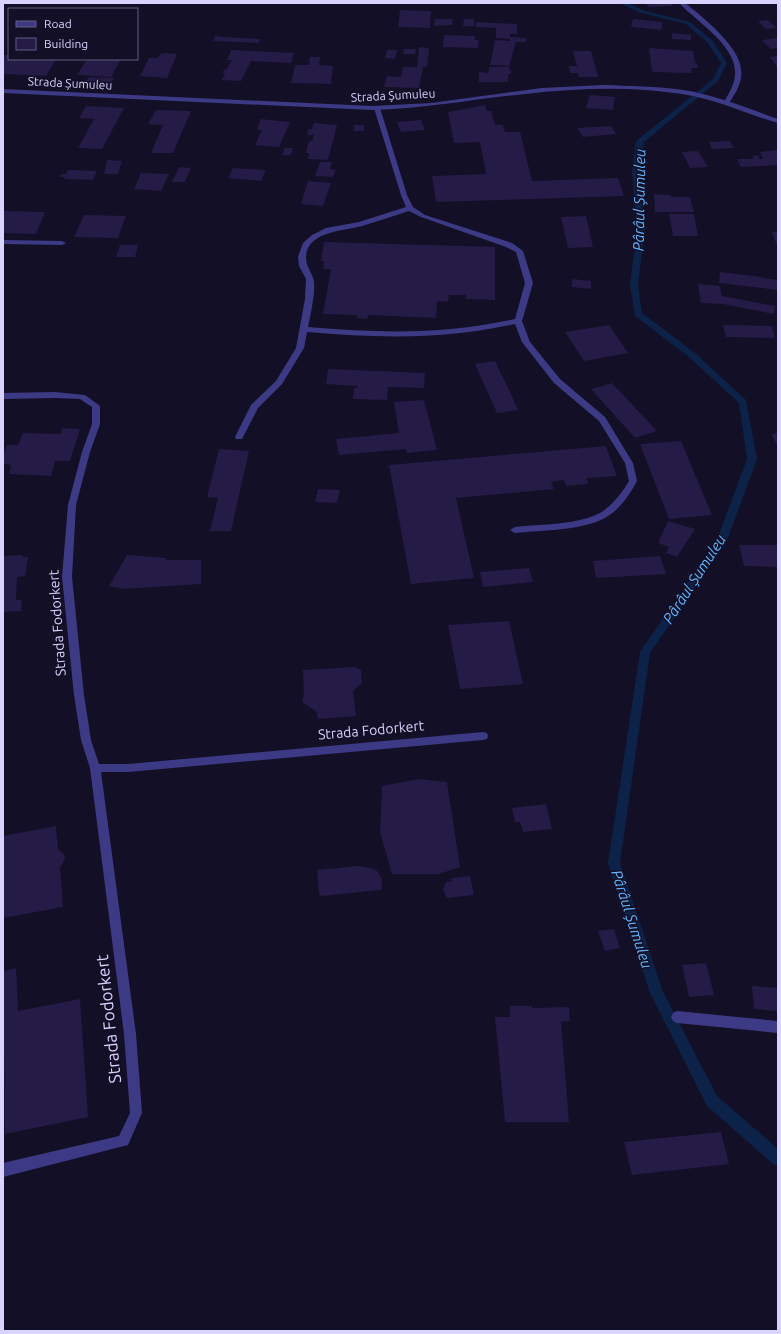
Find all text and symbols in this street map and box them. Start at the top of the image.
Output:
legend [8,8,138,60]
text: Road [44,17,72,30]
text: Building [44,37,88,50]
street label: Strada Șumuleu [27,74,113,92]
street label: Strada Șumuleu [350,86,436,104]
water label: Pârâul Șumuleu [630,149,648,251]
water label: Pârâul Șumuleu [659,531,729,627]
street label: Strada Fodorkert [45,569,69,677]
street label: Strada Fodorkert [317,717,425,743]
water label: Pârâul Șumuleu [608,868,656,970]
street label: Strada Fodorkert [92,953,124,1084]

